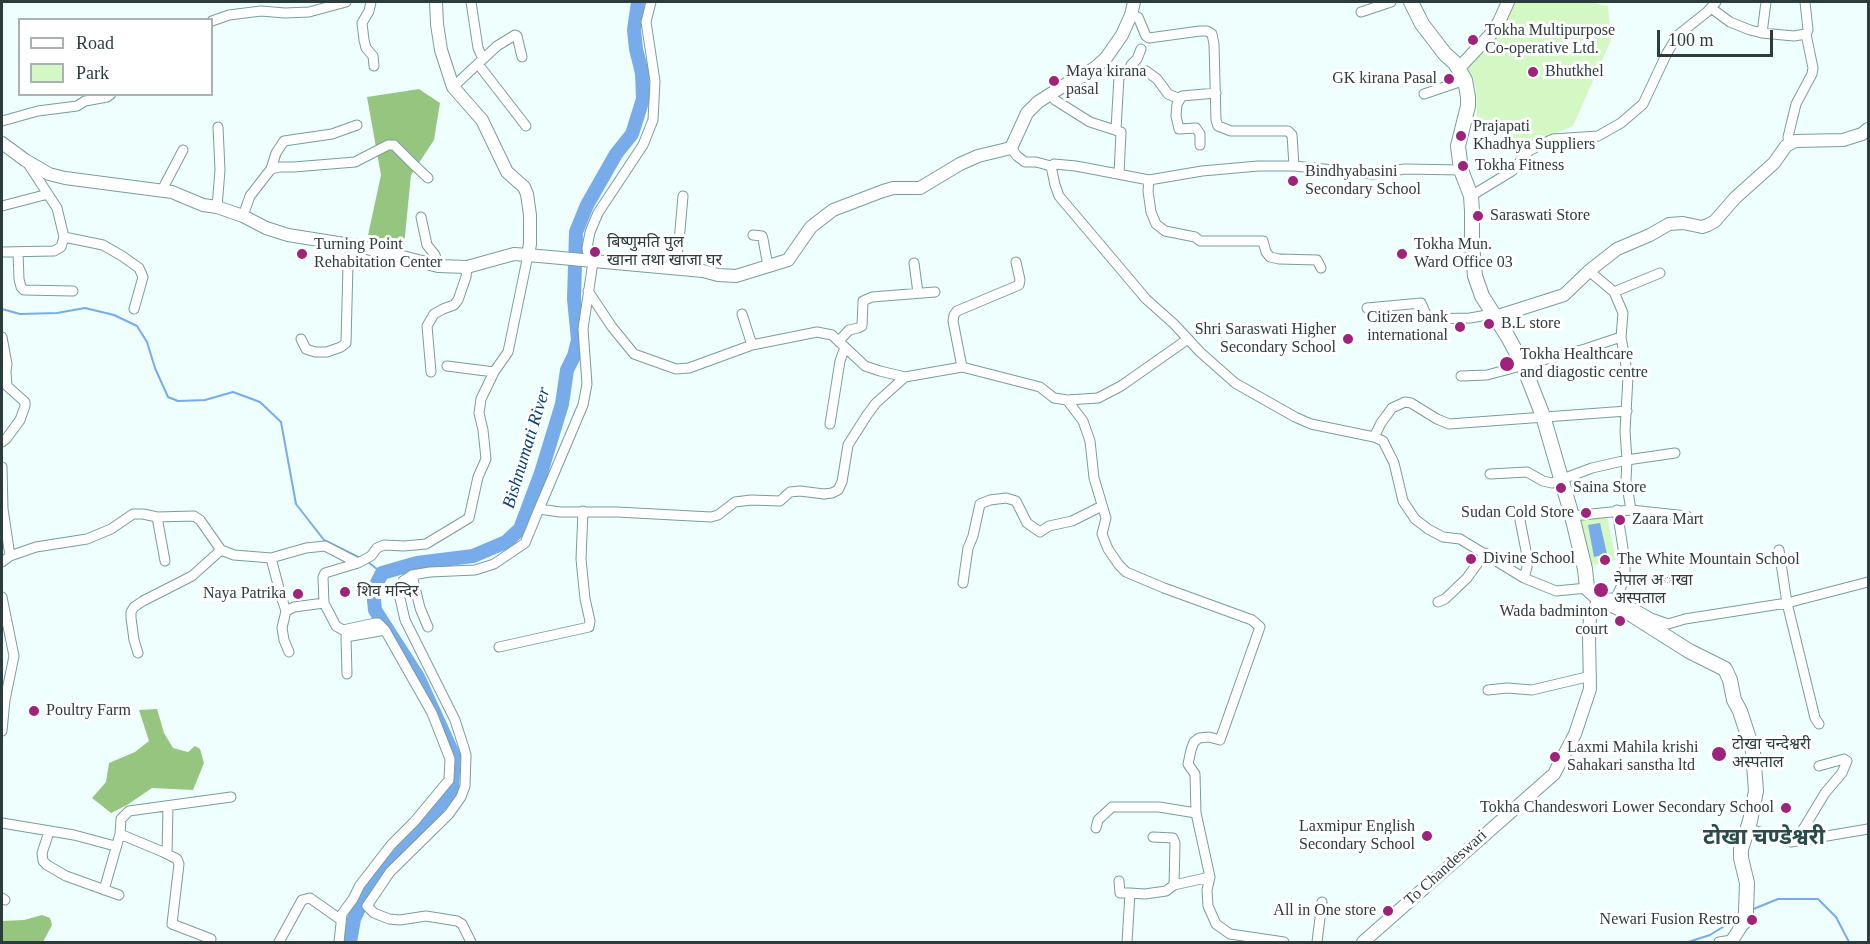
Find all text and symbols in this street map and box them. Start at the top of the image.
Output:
legend [18,18,213,96]
scale bar [1660,18,1776,56]
place label: Tokha Multipurpose Co-operative Ltd. [1485,21,1615,59]
text: 100 m [1668,30,1714,50]
text: Road [76,33,114,53]
marker: Tokha Multipurpose Co-operative Ltd. [1466,33,1480,47]
place label: Maya kirana pasal [1066,62,1146,100]
place label: Bhutkhel [1545,62,1604,82]
text: Park [76,63,109,83]
marker: Bhutkhel [1526,65,1540,79]
place label: GK kirana Pasal [1332,69,1437,89]
marker: GK kirana Pasal [1442,72,1456,86]
marker: Maya kirana pasal [1047,74,1061,88]
place label: Prajapati Khadhya Suppliers [1473,117,1595,155]
marker: Prajapati Khadhya Suppliers [1454,129,1468,143]
place label: Tokha Fitness [1475,156,1564,176]
marker: Tokha Fitness [1456,159,1470,173]
place label: Bindhyabasini Secondary School [1305,162,1421,200]
marker: Bindhyabasini Secondary School [1286,174,1300,188]
place label: Saraswati Store [1490,206,1590,226]
marker: Saraswati Store [1471,209,1485,223]
place label: बिष्णुमति पुल खाना तथा खाजा घर [607,233,722,271]
place label: Turning Point Rehabitation Center [314,235,442,273]
place label: Tokha Mun. Ward Office 03 [1414,235,1513,273]
marker: बिष्णुमति पुल खाना तथा खाजा घर [588,245,602,259]
marker: Turning Point Rehabitation Center [295,247,309,261]
marker: Tokha Mun. Ward Office 03 [1395,247,1409,261]
place label: Citizen bank international [1367,308,1448,346]
place label: B.L store [1501,314,1561,334]
marker: B.L store [1482,317,1496,331]
place label: Shri Saraswati Higher Secondary School [1195,320,1336,358]
marker: Citizen bank international [1453,320,1467,334]
marker: Shri Saraswati Higher Secondary School [1341,332,1355,346]
place label: Tokha Healthcare and diagostic centre [1520,345,1648,383]
marker: Tokha Healthcare and diagostic centre [1498,355,1516,373]
water label: Bishnumati River [498,385,556,511]
place label: Saina Store [1573,478,1646,498]
marker: Saina Store [1554,481,1568,495]
place label: Sudan Cold Store [1461,503,1574,523]
marker: Sudan Cold Store [1579,506,1593,520]
place label: Zaara Mart [1632,510,1704,530]
marker: Zaara Mart [1613,513,1627,527]
place label: Divine School [1483,549,1575,569]
place label: The White Mountain School [1617,550,1800,570]
marker: Divine School [1464,552,1478,566]
marker: The White Mountain School [1598,553,1612,567]
place label: नेपाल अाखा अस्पताल [1614,571,1693,609]
marker: नेपाल अाखा अस्पताल [1592,581,1610,599]
place label: शिव मन्दिर [357,582,419,602]
place label: Naya Patrika [203,584,286,604]
marker: शिव मन्दिर [338,585,352,599]
marker: Naya Patrika [291,587,305,601]
place label: Wada badminton court [1500,602,1608,640]
marker: Wada badminton court [1613,614,1627,628]
place label: Poultry Farm [46,701,131,721]
marker: Poultry Farm [27,704,41,718]
place label: टोखा चन्देश्वरी अस्पताल [1732,735,1811,773]
place label: Laxmi Mahila krishi Sahakari sanstha ltd [1567,738,1699,776]
marker: टोखा चन्देश्वरी अस्पताल [1710,745,1728,763]
marker: Laxmi Mahila krishi Sahakari sanstha ltd [1548,750,1562,764]
place label: Tokha Chandeswori Lower Secondary School [1480,798,1774,818]
marker: Tokha Chandeswori Lower Secondary School [1779,801,1793,815]
place label: Laxmipur English Secondary School [1299,817,1415,855]
district label: टोखा चण्डेश्वरी [1703,825,1825,851]
street label: To Chandeswari [1401,826,1491,910]
marker: Laxmipur English Secondary School [1420,829,1434,843]
place label: All in One store [1273,901,1376,921]
marker: All in One store [1381,904,1395,918]
place label: Newari Fusion Restro [1600,910,1740,930]
marker: Newari Fusion Restro [1745,913,1759,927]

